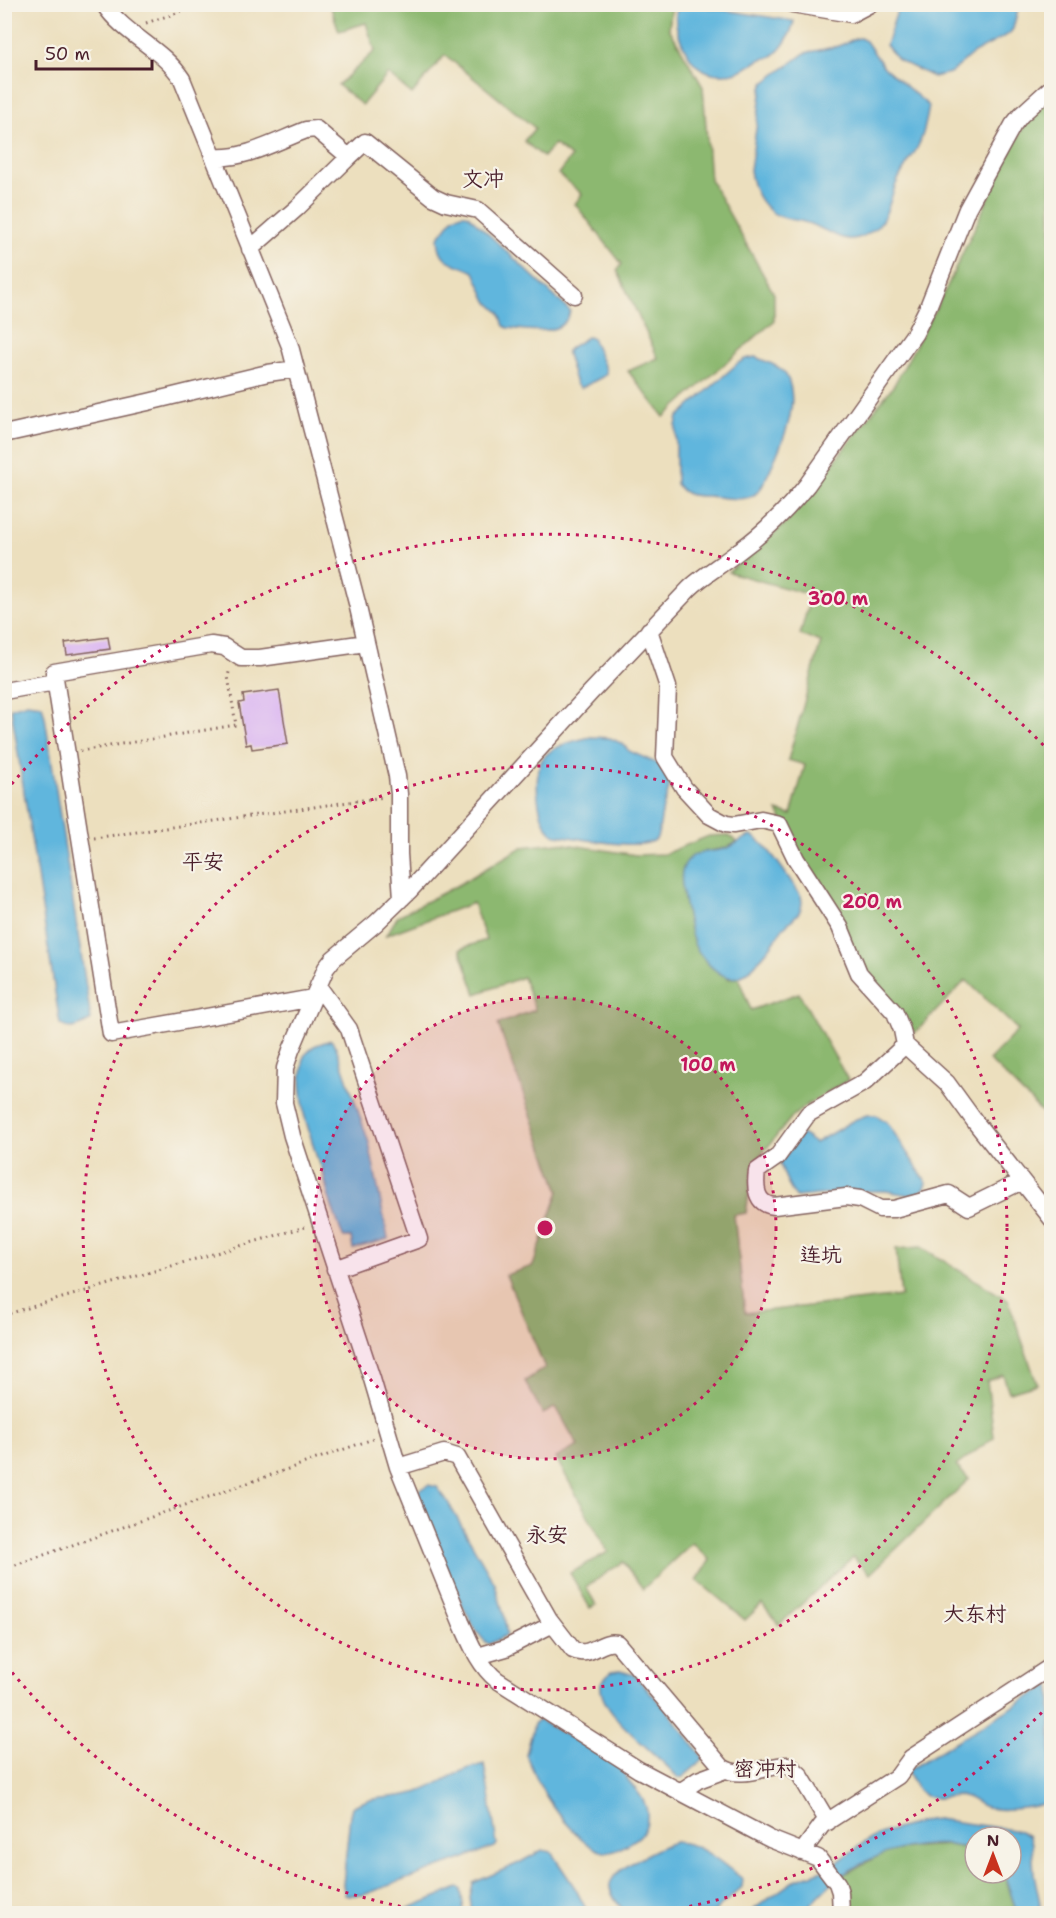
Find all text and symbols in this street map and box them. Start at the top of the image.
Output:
scale bar [36,33,152,71]
text: 50 m [45,42,90,66]
district label: 文冲 [462,165,504,193]
text: 300 m [808,587,869,611]
district label: 平安 [182,848,224,876]
text: 200 m [842,890,903,914]
text: 100 m [680,1053,736,1077]
centre of rings [535,1218,555,1238]
district label: 连坑 [800,1241,842,1269]
district label: 永安 [526,1521,568,1549]
district label: 大东村 [944,1600,1007,1628]
district label: 密冲村 [734,1755,797,1783]
north arrow [963,1825,1023,1885]
text: N [987,1830,999,1851]

